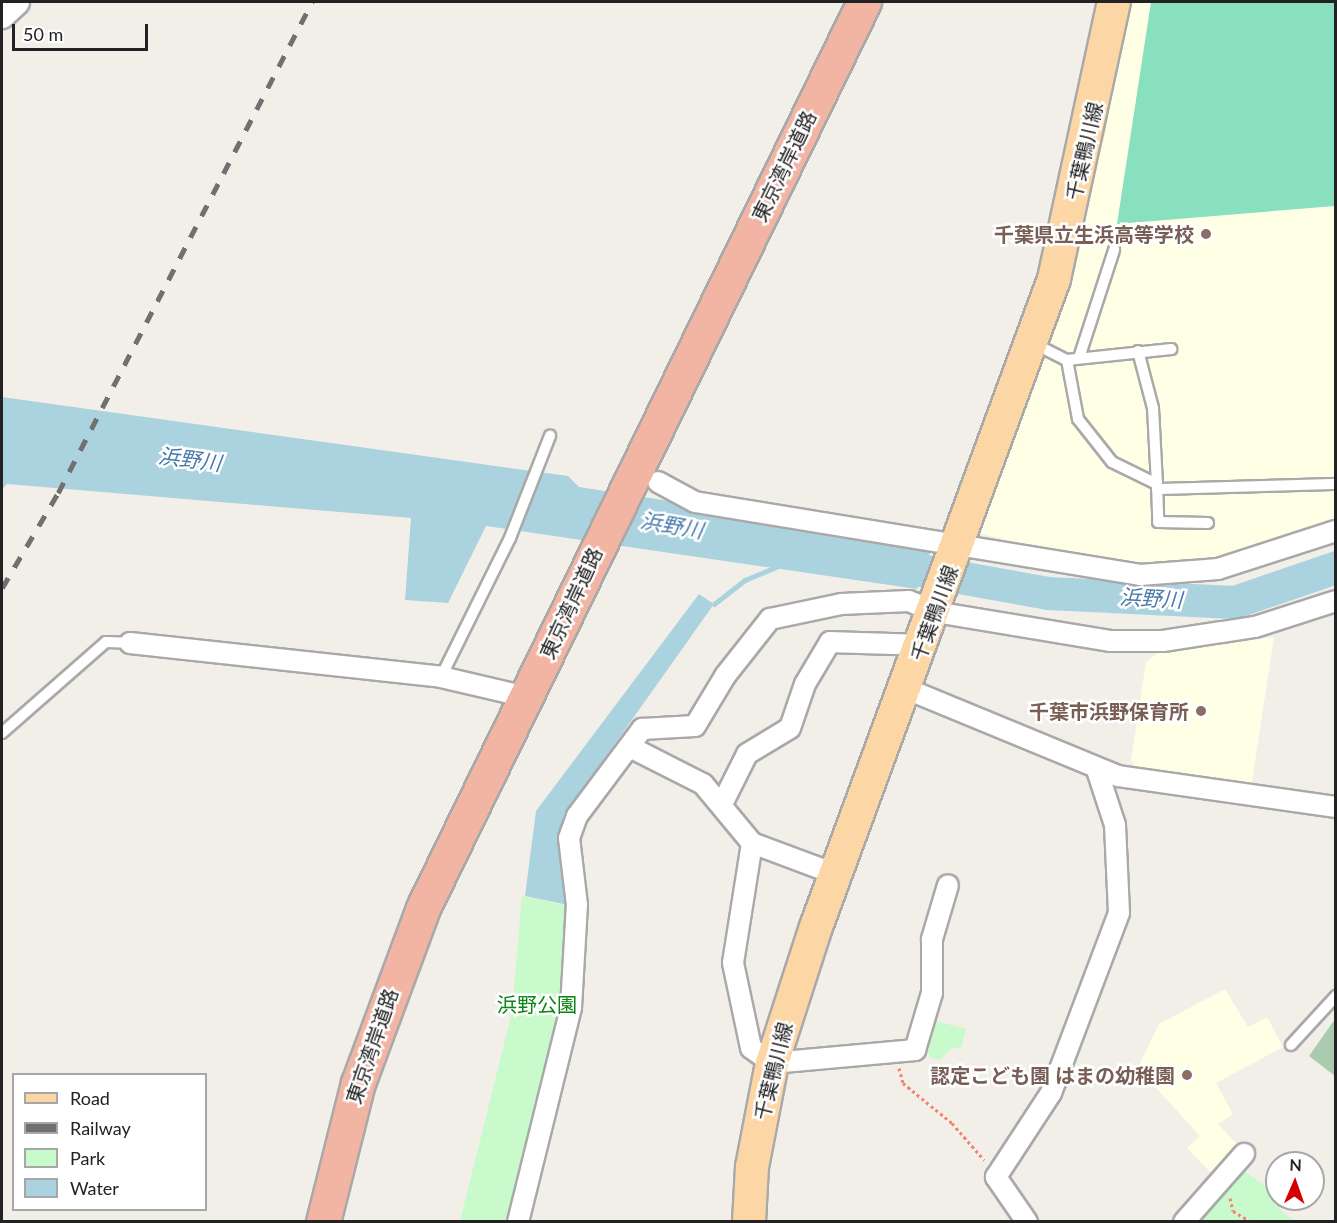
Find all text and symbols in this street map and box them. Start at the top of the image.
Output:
scale bar [15,12,152,50]
text: 50 m [23,23,63,45]
street label: 千葉鴨川線 [1061,100,1107,202]
street label: 東京湾岸道路 [747,107,821,225]
place label: 千葉県立生浜高等学校 [994,222,1194,246]
marker: 千葉県立生浜高等学校 [1199,227,1213,241]
water label: 浜野川 [157,443,223,475]
water label: 浜野川 [639,507,705,543]
street label: 東京湾岸道路 [535,544,607,662]
street label: 千葉鴨川線 [906,562,962,664]
water label: 浜野川 [1119,584,1183,612]
place label: 千葉市浜野保育所 [1029,699,1189,723]
marker: 千葉市浜野保育所 [1194,704,1208,718]
street label: 東京湾岸道路 [341,985,403,1107]
park label: 浜野公園 [497,992,577,1016]
street label: 千葉鴨川線 [749,1020,797,1122]
place label: 認定こども園 はまの幼稚園 [930,1063,1175,1087]
marker: 認定こども園 はまの幼稚園 [1180,1068,1194,1082]
legend [12,1073,207,1211]
text: Road [70,1087,110,1109]
text: Railway [70,1117,131,1139]
text: Park [70,1147,105,1169]
north arrow [1265,1151,1325,1211]
text: N [1289,1155,1302,1174]
text: Water [70,1177,119,1199]

